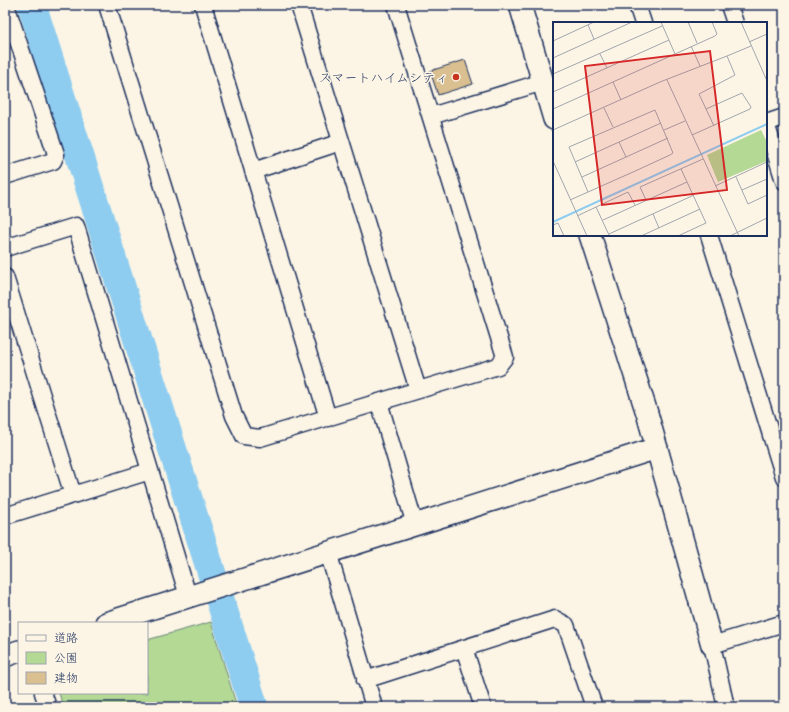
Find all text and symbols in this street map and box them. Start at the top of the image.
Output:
inset map [553,22,767,236]
place label: スマートハイムシティ [319,66,448,89]
marker: スマートハイムシティ [451,72,461,82]
legend [18,622,148,694]
text: 道路 [54,627,78,649]
text: 公園 [54,647,78,669]
text: 建物 [54,667,78,689]

